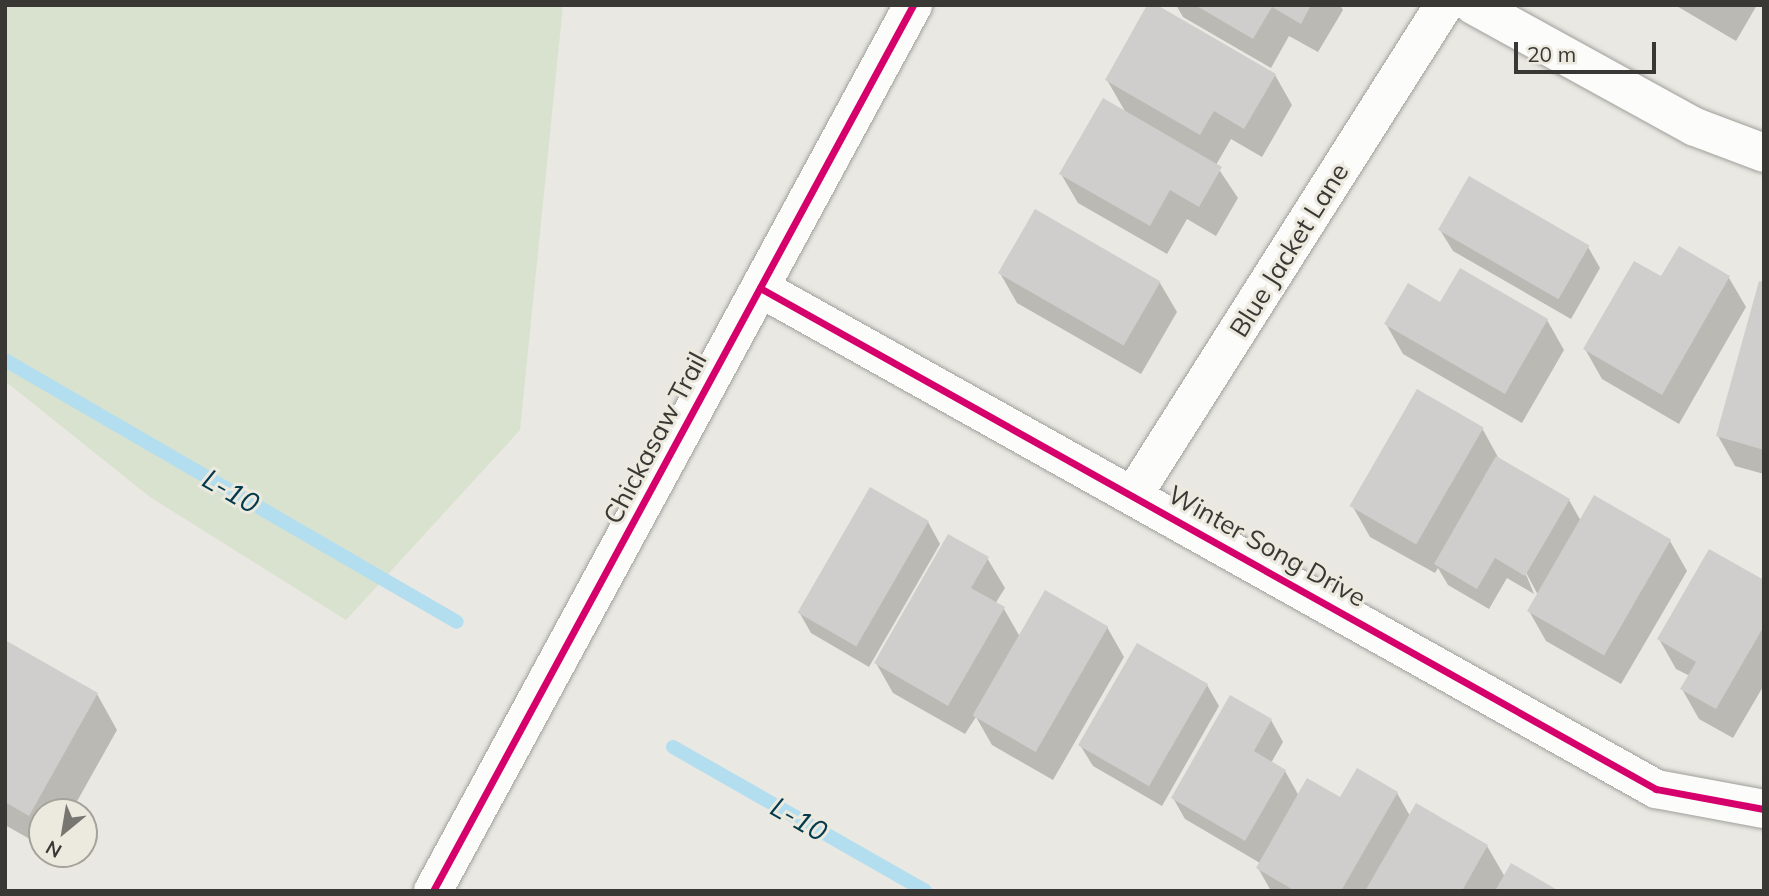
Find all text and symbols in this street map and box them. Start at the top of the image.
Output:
scale bar [1517,28,1659,72]
text: 20 m [1527,41,1576,67]
street label: Blue Jacket Lane [1223,157,1355,343]
street label: Chickasaw Trail [597,347,713,529]
water label: L-10 [197,462,265,520]
street label: Winter Song Drive [1163,479,1371,613]
water label: L-10 [765,790,833,848]
north arrow [28,798,98,868]
text: N [41,835,66,863]

